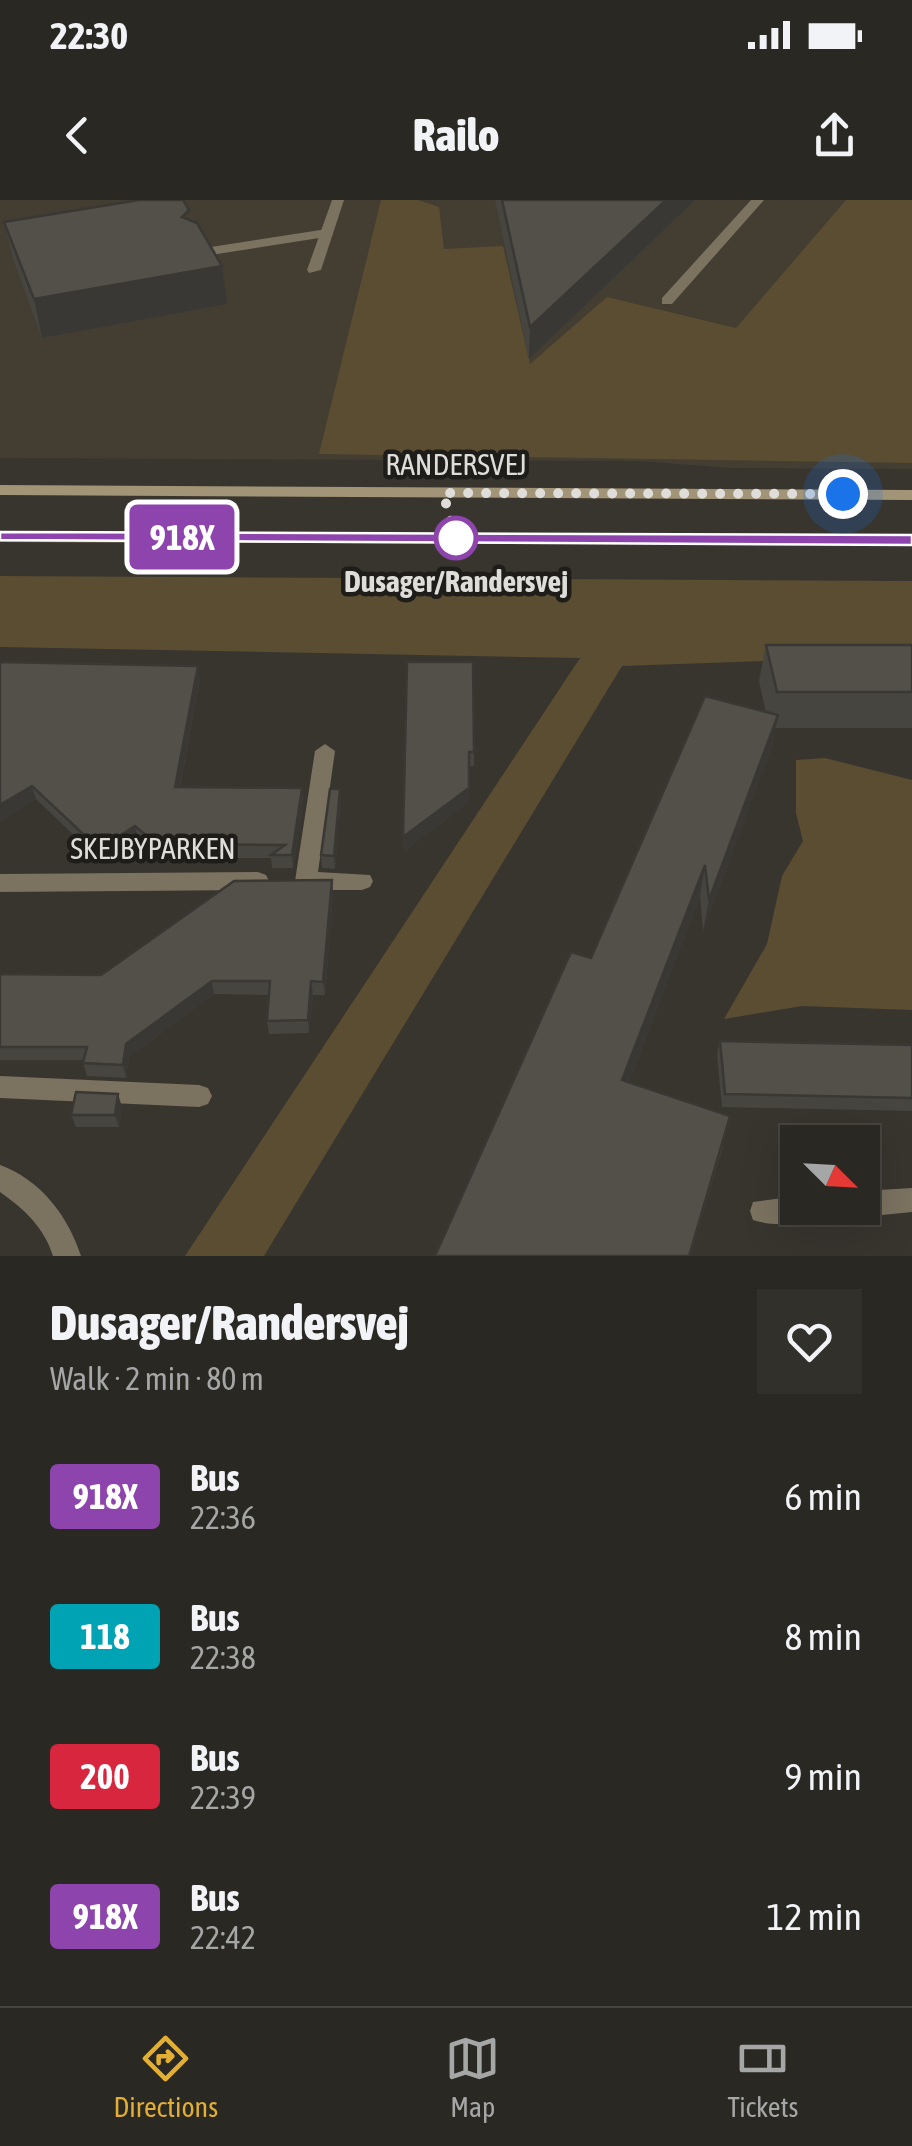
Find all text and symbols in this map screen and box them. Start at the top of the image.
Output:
text: 22:30 [50,14,128,57]
icon: back [50,108,105,163]
icon: share [807,108,862,163]
text: Railo [413,109,499,161]
street label: RANDERSVEJ [385,447,527,481]
your location [818,469,868,519]
line badge: 918X [112,504,252,570]
text: 918X [149,517,215,557]
marker: Dusager/Randersvej [435,517,477,559]
place label: Dusager/Randersvej [344,564,568,598]
street label: SKEJBYPARKEN [70,831,236,865]
north arrow [780,1125,880,1225]
map controls [780,1125,880,1225]
button: heart [757,1289,862,1394]
text: Dusager/Randersvej [50,1295,409,1350]
text: Walk · 2 min · 80 m [50,1360,264,1397]
text: Bus [190,1456,240,1499]
text: 6 min [784,1475,862,1518]
text: 918X [72,1476,138,1516]
text: 22:36 [190,1499,256,1536]
text: Bus [190,1596,240,1639]
text: 8 min [784,1615,862,1658]
text: 118 [80,1616,130,1656]
text: 22:38 [190,1639,256,1676]
text: Bus [190,1736,240,1779]
text: 9 min [784,1755,862,1798]
text: 200 [80,1756,130,1796]
text: 22:39 [190,1779,256,1816]
text: Bus [190,1876,240,1919]
text: 12 min [767,1895,862,1938]
text: 918X [72,1896,138,1936]
text: 22:42 [190,1919,256,1956]
tab: Directions [114,2031,218,2123]
tab: Map [445,2031,500,2123]
tab: Tickets [727,2031,798,2123]

